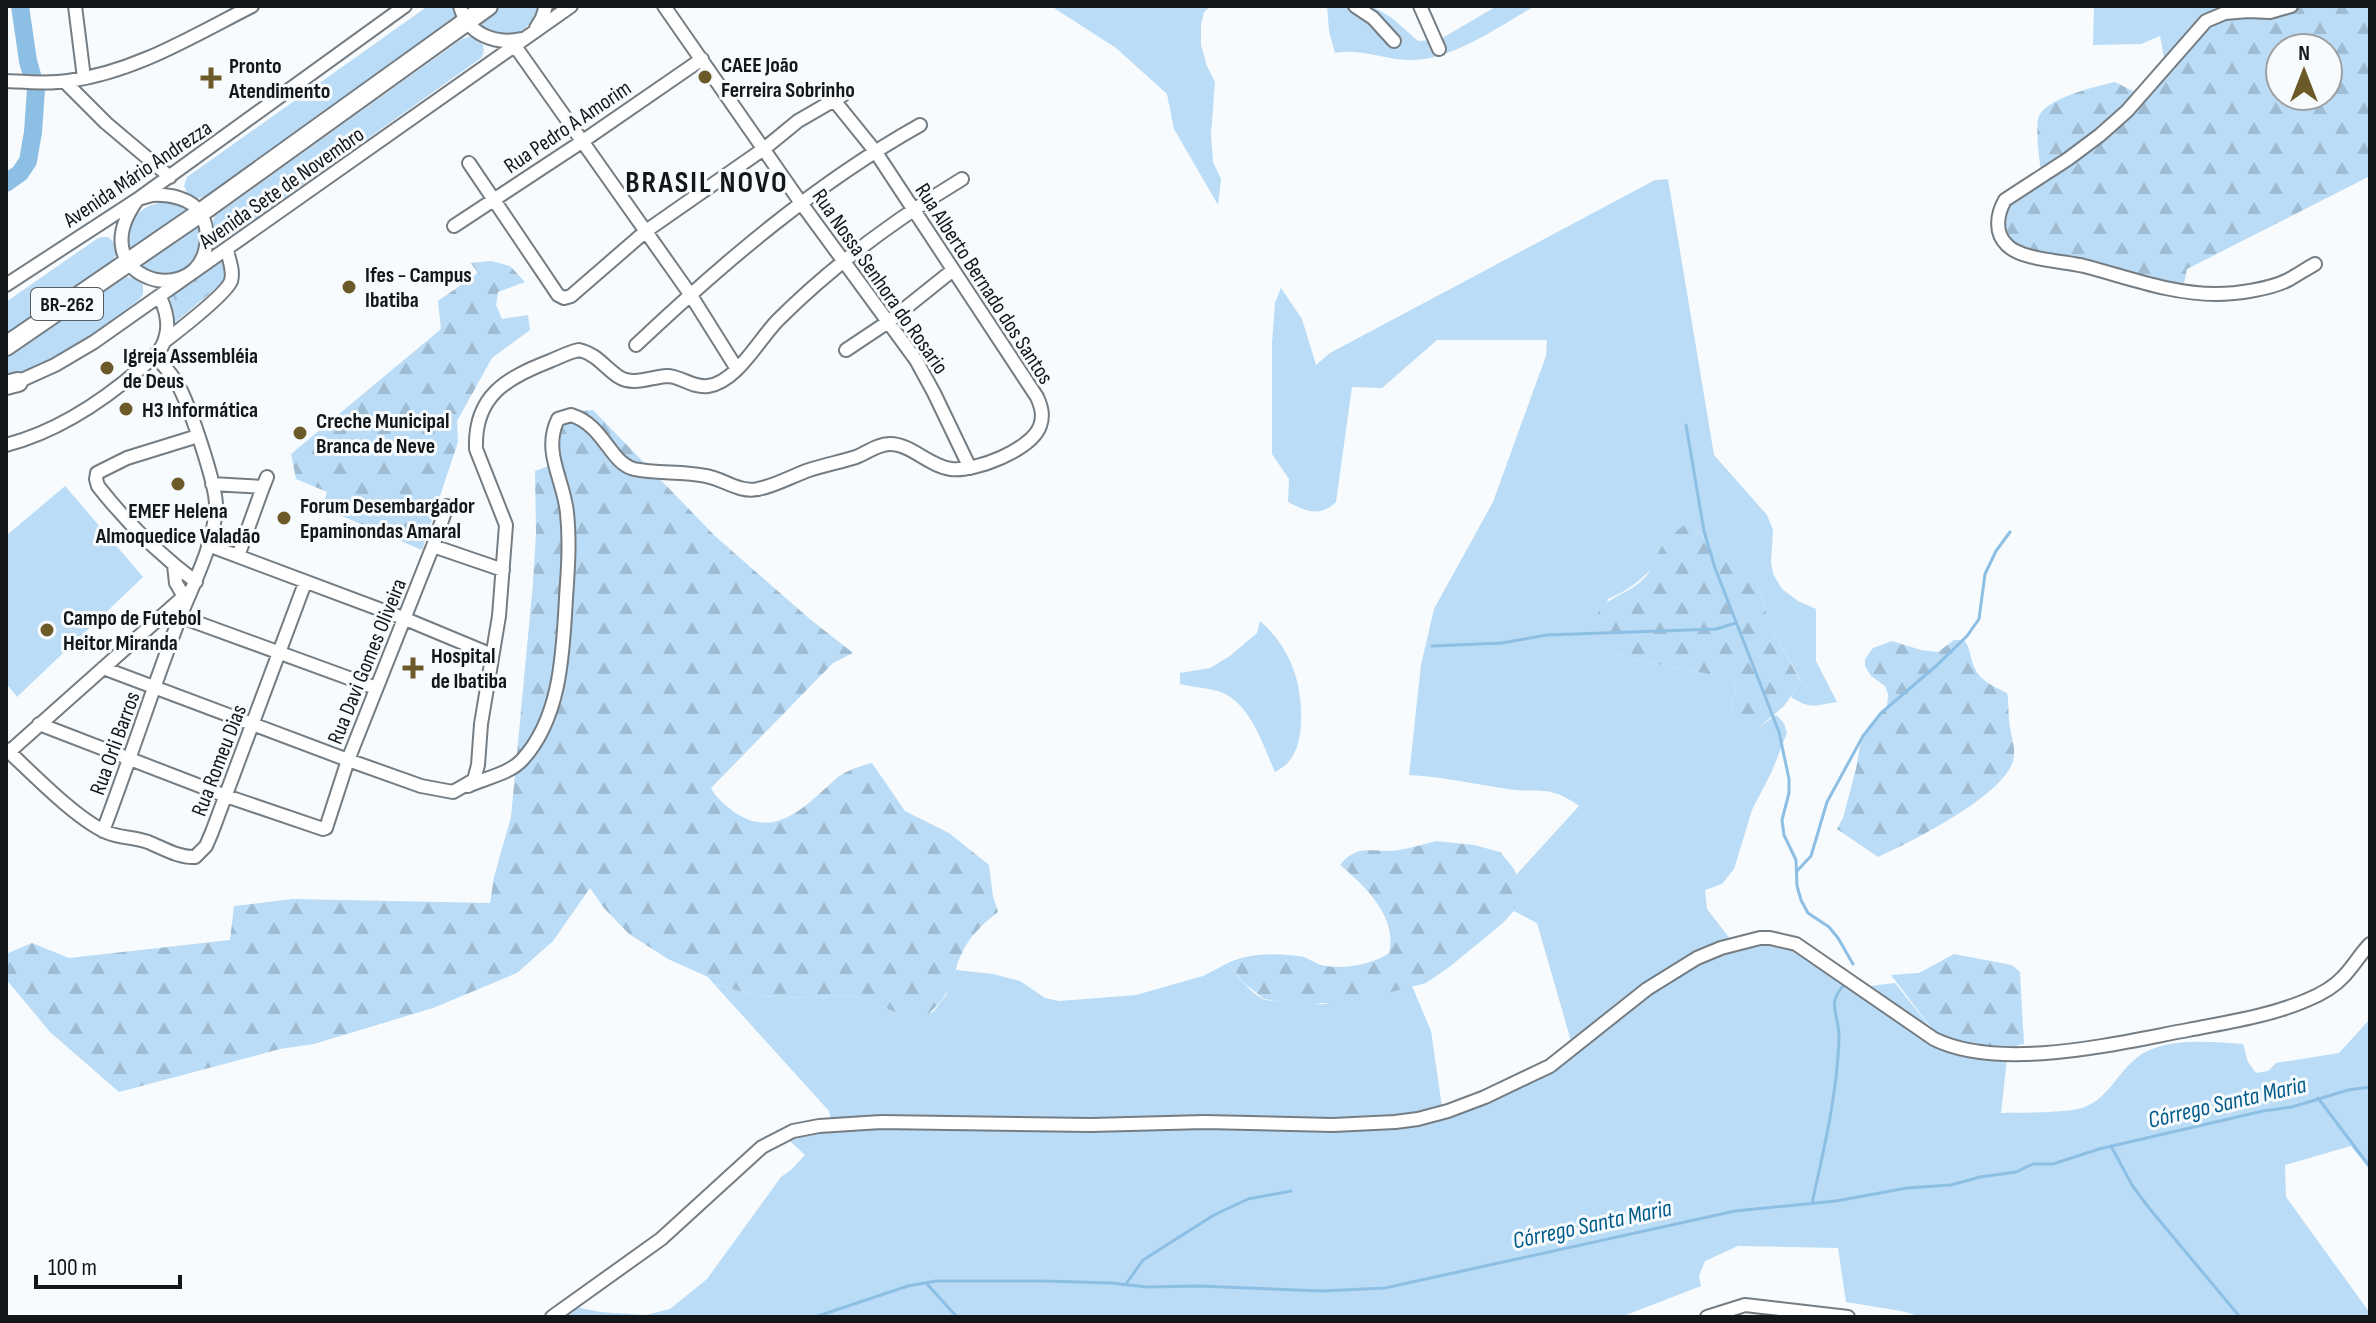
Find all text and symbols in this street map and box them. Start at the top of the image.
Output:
north arrow [2264,32,2344,112]
text: N [2298,40,2310,67]
place label: CAEE João Ferreira Sobrinho [721,52,855,104]
place label: Pronto Atendimento [228,53,330,105]
marker: Pronto Atendimento [200,67,222,89]
marker: CAEE João Ferreira Sobrinho [696,68,714,86]
street label: Rua Pedro A Amorim [499,75,637,180]
street label: Avenida Mário Andrezza [58,115,217,234]
street label: Avenida Sete de Novembro [193,121,370,256]
district label: BRASIL NOVO [625,165,789,201]
street label: Rua Alberto Bernado dos Santos [909,178,1059,389]
street label: Rua Nossa Senhora do Rosario [806,184,954,380]
place label: Ifes - Campus Ibatiba [365,262,472,314]
marker: Ifes - Campus Ibatiba [340,278,358,296]
road number: BR-262 [31,288,103,320]
place label: Igreja Assembléia de Deus [123,343,258,395]
marker: Igreja Assembléia de Deus [98,359,116,377]
place label: H3 Informática [142,397,258,424]
marker: H3 Informática [117,400,135,418]
place label: Creche Municipal Branca de Neve [316,408,450,460]
marker: Creche Municipal Branca de Neve [291,424,309,442]
marker: EMEF Helena Almoquedice Valadão [169,475,187,493]
place label: Forum Desembargador Epaminondas Amaral [300,493,475,545]
place label: EMEF Helena Almoquedice Valadão [95,498,260,550]
marker: Forum Desembargador Epaminondas Amaral [275,509,293,527]
street label: Rua Davi Gomes Oliveira [322,575,413,748]
place label: Campo de Futebol Heitor Miranda [63,605,201,657]
marker: Campo de Futebol Heitor Miranda [38,621,56,639]
place label: Hospital de Ibatiba [431,643,507,695]
marker: Hospital de Ibatiba [402,657,424,679]
street label: Rua Orli Barros [84,688,147,799]
street label: Rua Romeu Dias [186,701,253,820]
water label: Córrego Santa Maria [2145,1070,2309,1135]
water label: Córrego Santa Maria [1510,1193,1674,1255]
scale bar [36,1239,180,1289]
text: 100 m [48,1253,97,1282]

